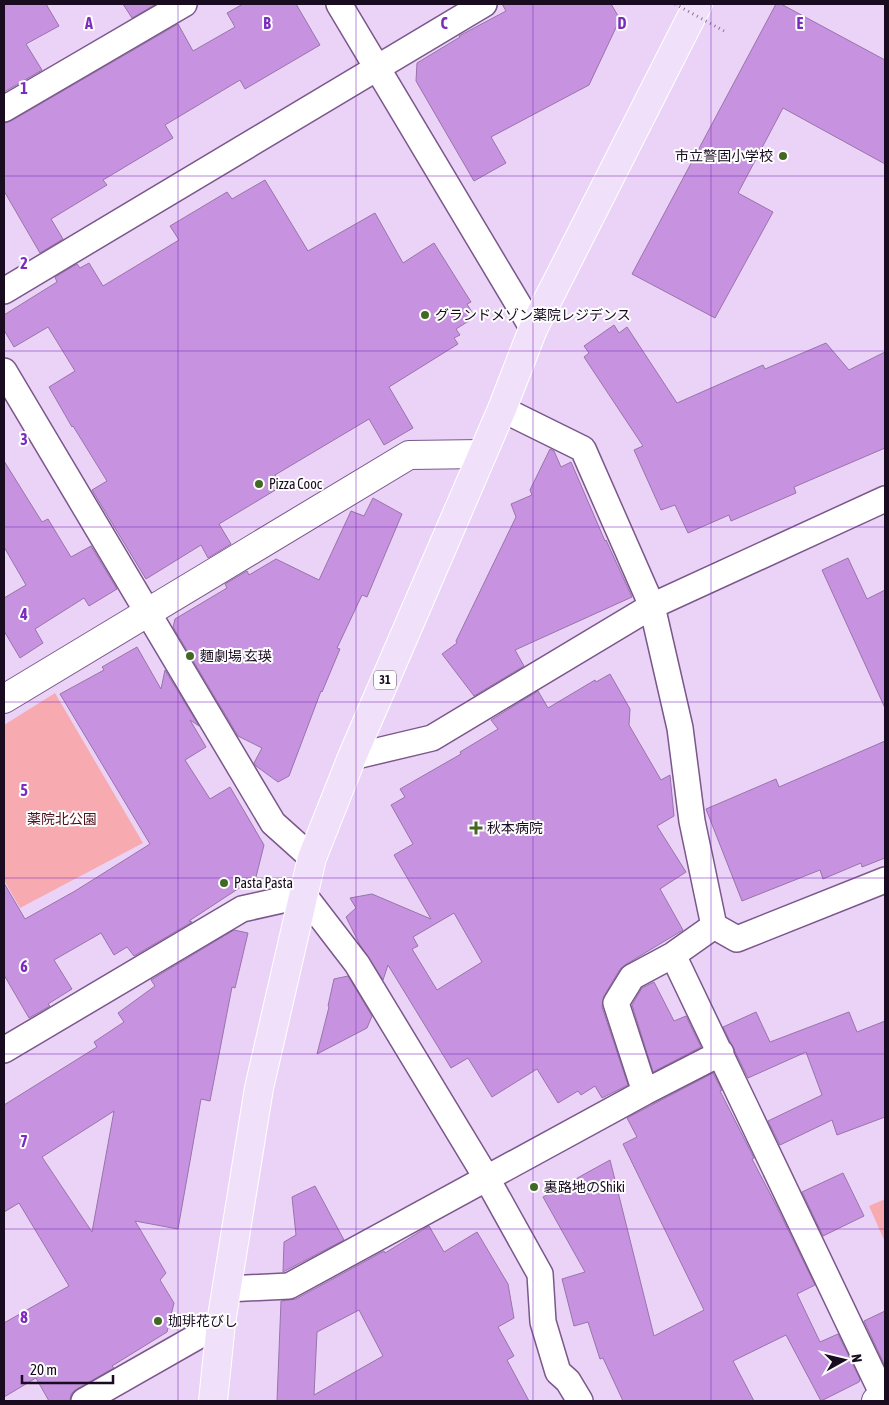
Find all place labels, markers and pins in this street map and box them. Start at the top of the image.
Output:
place label: 市立警固小学校 [675,148,773,164]
marker: 市立警固小学校 [777,150,789,162]
place label: グランドメゾン薬院レジデンス [435,307,631,323]
marker: グランドメゾン薬院レジデンス [419,309,431,321]
place label: Pizza Cooc [269,476,323,492]
marker: Pizza Cooc [253,478,265,490]
place label: 麵劇場 玄瑛 [200,648,272,664]
marker: 麵劇場 玄瑛 [184,650,196,662]
place label: 秋本病院 [487,820,543,836]
marker: 秋本病院 [469,821,483,835]
place label: Pasta Pasta [234,875,293,891]
marker: Pasta Pasta [218,877,230,889]
place label: 裏路地のShiki [544,1179,625,1195]
marker: 裏路地のShiki [528,1181,540,1193]
place label: 珈琲花びし [168,1313,238,1329]
marker: 珈琲花びし [152,1315,164,1327]

